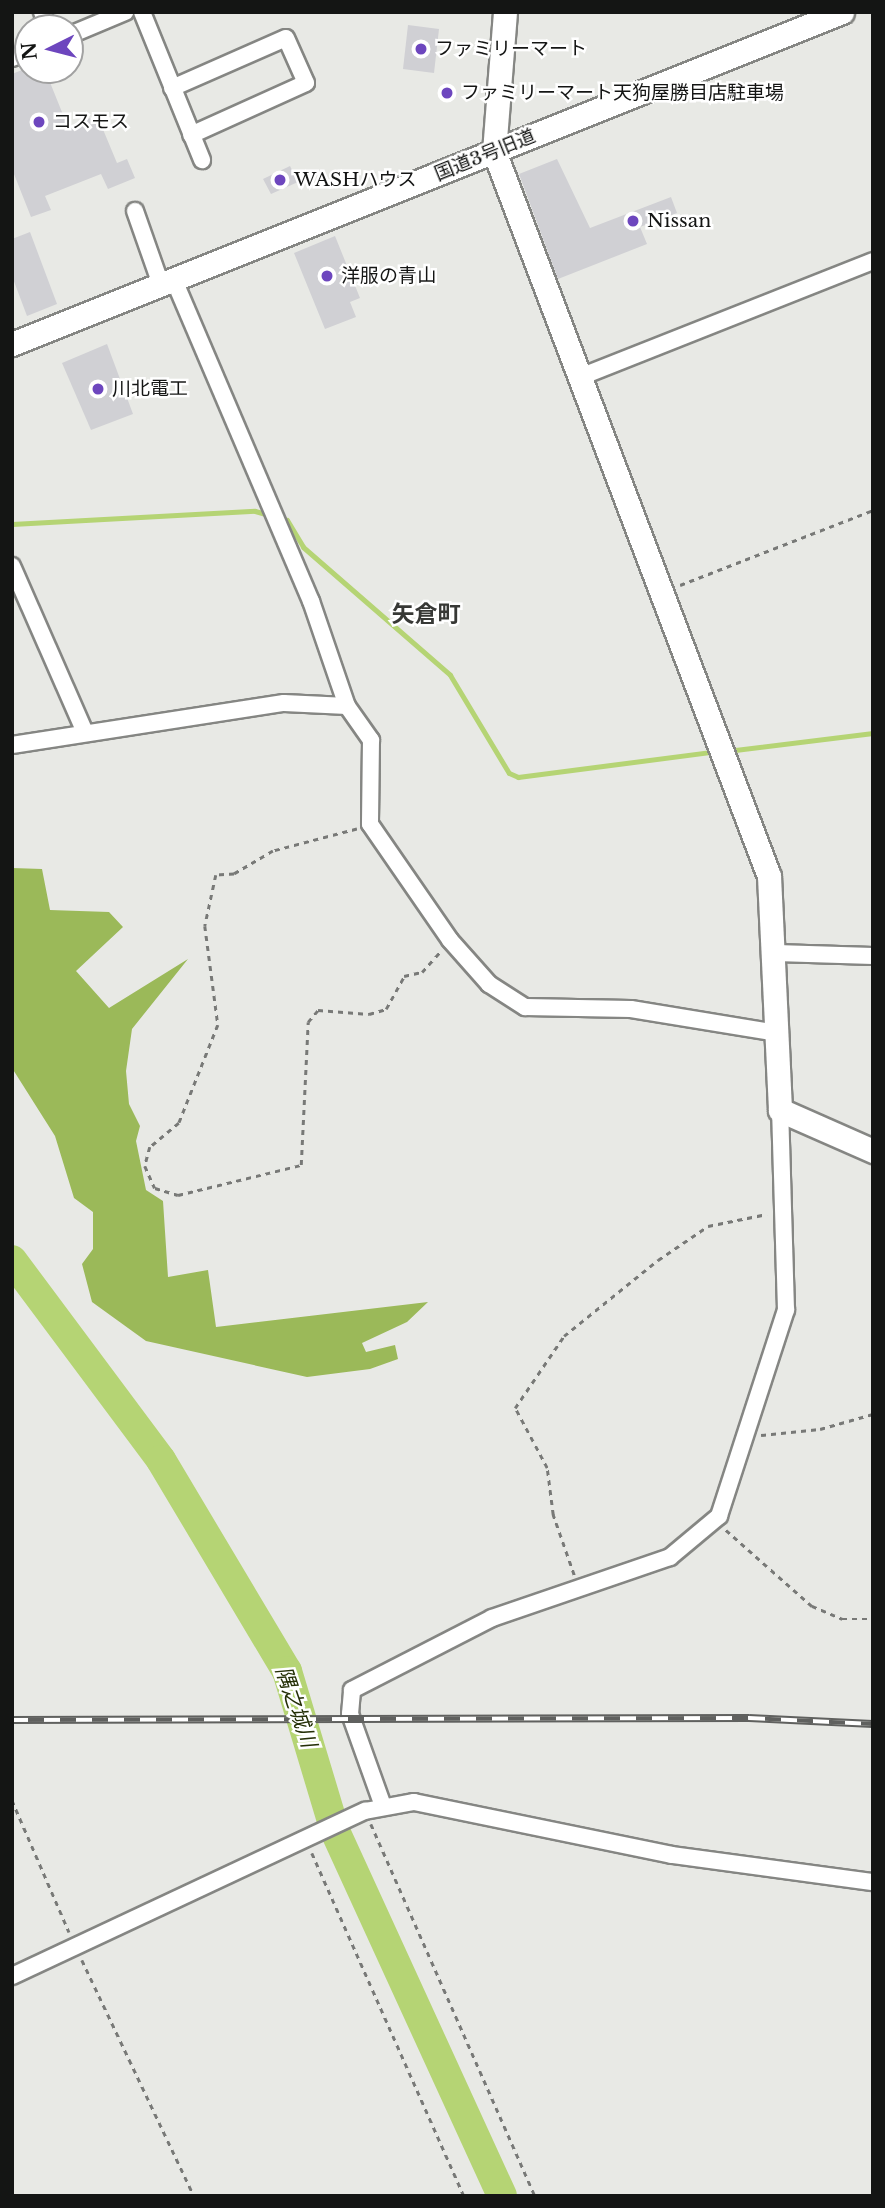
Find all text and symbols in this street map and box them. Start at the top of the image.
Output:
north arrow [14,14,84,84]
place label: ファミリーマート [435,38,587,60]
text: N [17,41,42,61]
marker: ファミリーマート [413,41,429,57]
place label: ファミリーマート天狗屋勝目店駐車場 [461,82,784,104]
marker: ファミリーマート天狗屋勝目店駐車場 [439,85,455,101]
place label: コスモス [53,111,129,133]
marker: コスモス [31,114,47,130]
street label: 国道3号旧道 [431,124,539,186]
place label: WASHハウス [294,169,416,191]
marker: WASHハウス [272,172,288,188]
place label: Nissan [647,210,711,232]
marker: Nissan [625,213,641,229]
place label: 洋服の青山 [341,265,436,287]
marker: 洋服の青山 [319,268,335,284]
place label: 川北電工 [112,378,188,400]
marker: 川北電工 [90,381,106,397]
district label: 矢倉町 [392,600,460,628]
water label: 隅之城川 [270,1663,322,1751]

